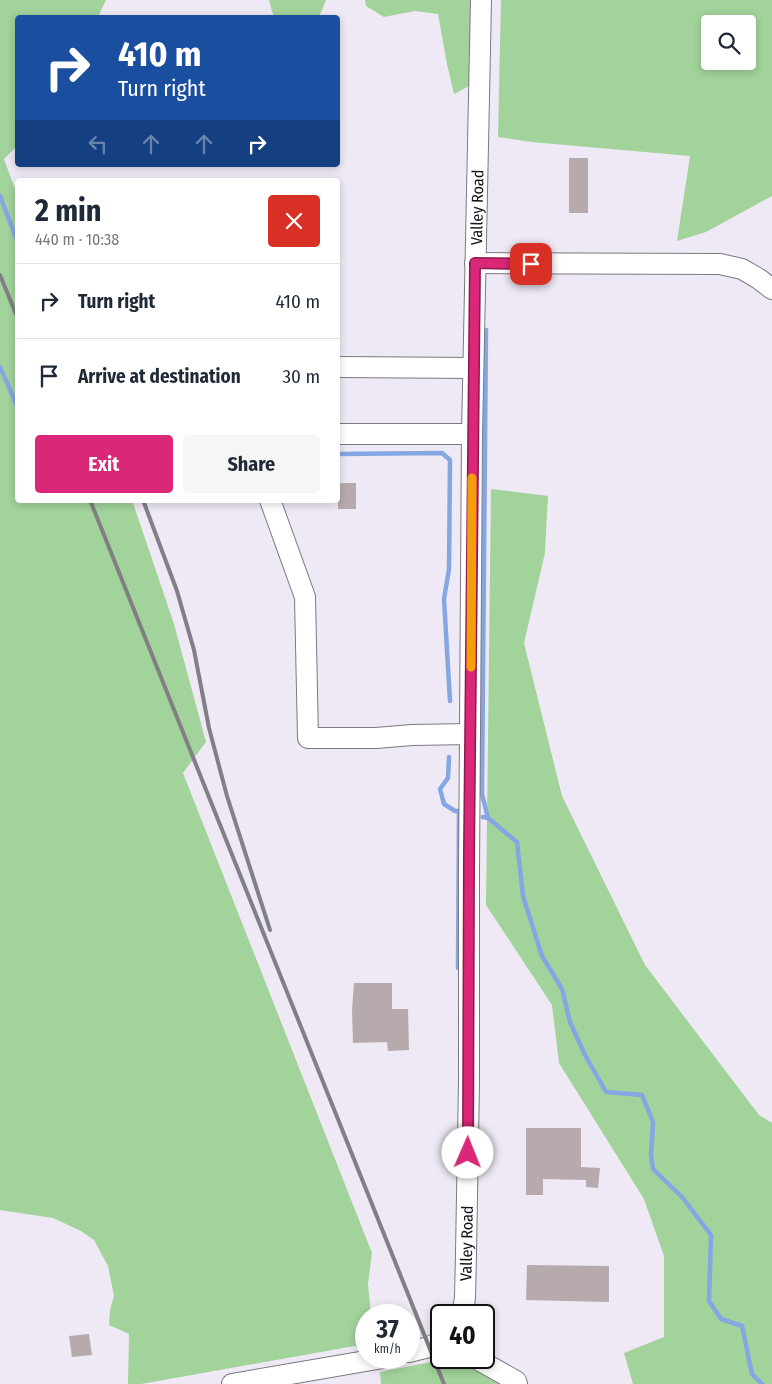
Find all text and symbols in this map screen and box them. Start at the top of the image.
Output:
map controls [701,15,756,70]
button: search [701,15,756,70]
text: 410 m [118,33,202,75]
icon: right [35,35,100,100]
text: Turn right [118,75,206,102]
icon: left [84,130,112,158]
icon: ahead [137,130,165,158]
icon: ahead [190,130,218,158]
icon: right [243,130,271,158]
street label: Valley Road [467,169,487,245]
text: 2 min [35,193,102,229]
button: close [268,195,320,247]
text: 440 m · 10:38 [35,230,119,249]
pin [510,243,552,285]
icon: arrive [517,250,545,278]
icon: right [35,287,63,315]
text: Turn right [78,290,155,313]
text: 410 m [275,290,320,313]
icon: arrive [35,362,63,390]
text: Arrive at destination [78,365,241,388]
text: 30 m [282,365,320,388]
button: Exit [35,435,173,493]
button: Share [183,435,320,493]
position arrow [441,1126,493,1178]
street label: Valley Road [456,1205,477,1281]
speed limit sign: 40 [430,1304,495,1369]
text: 37 [376,1315,399,1345]
text: km/h [374,1342,401,1356]

